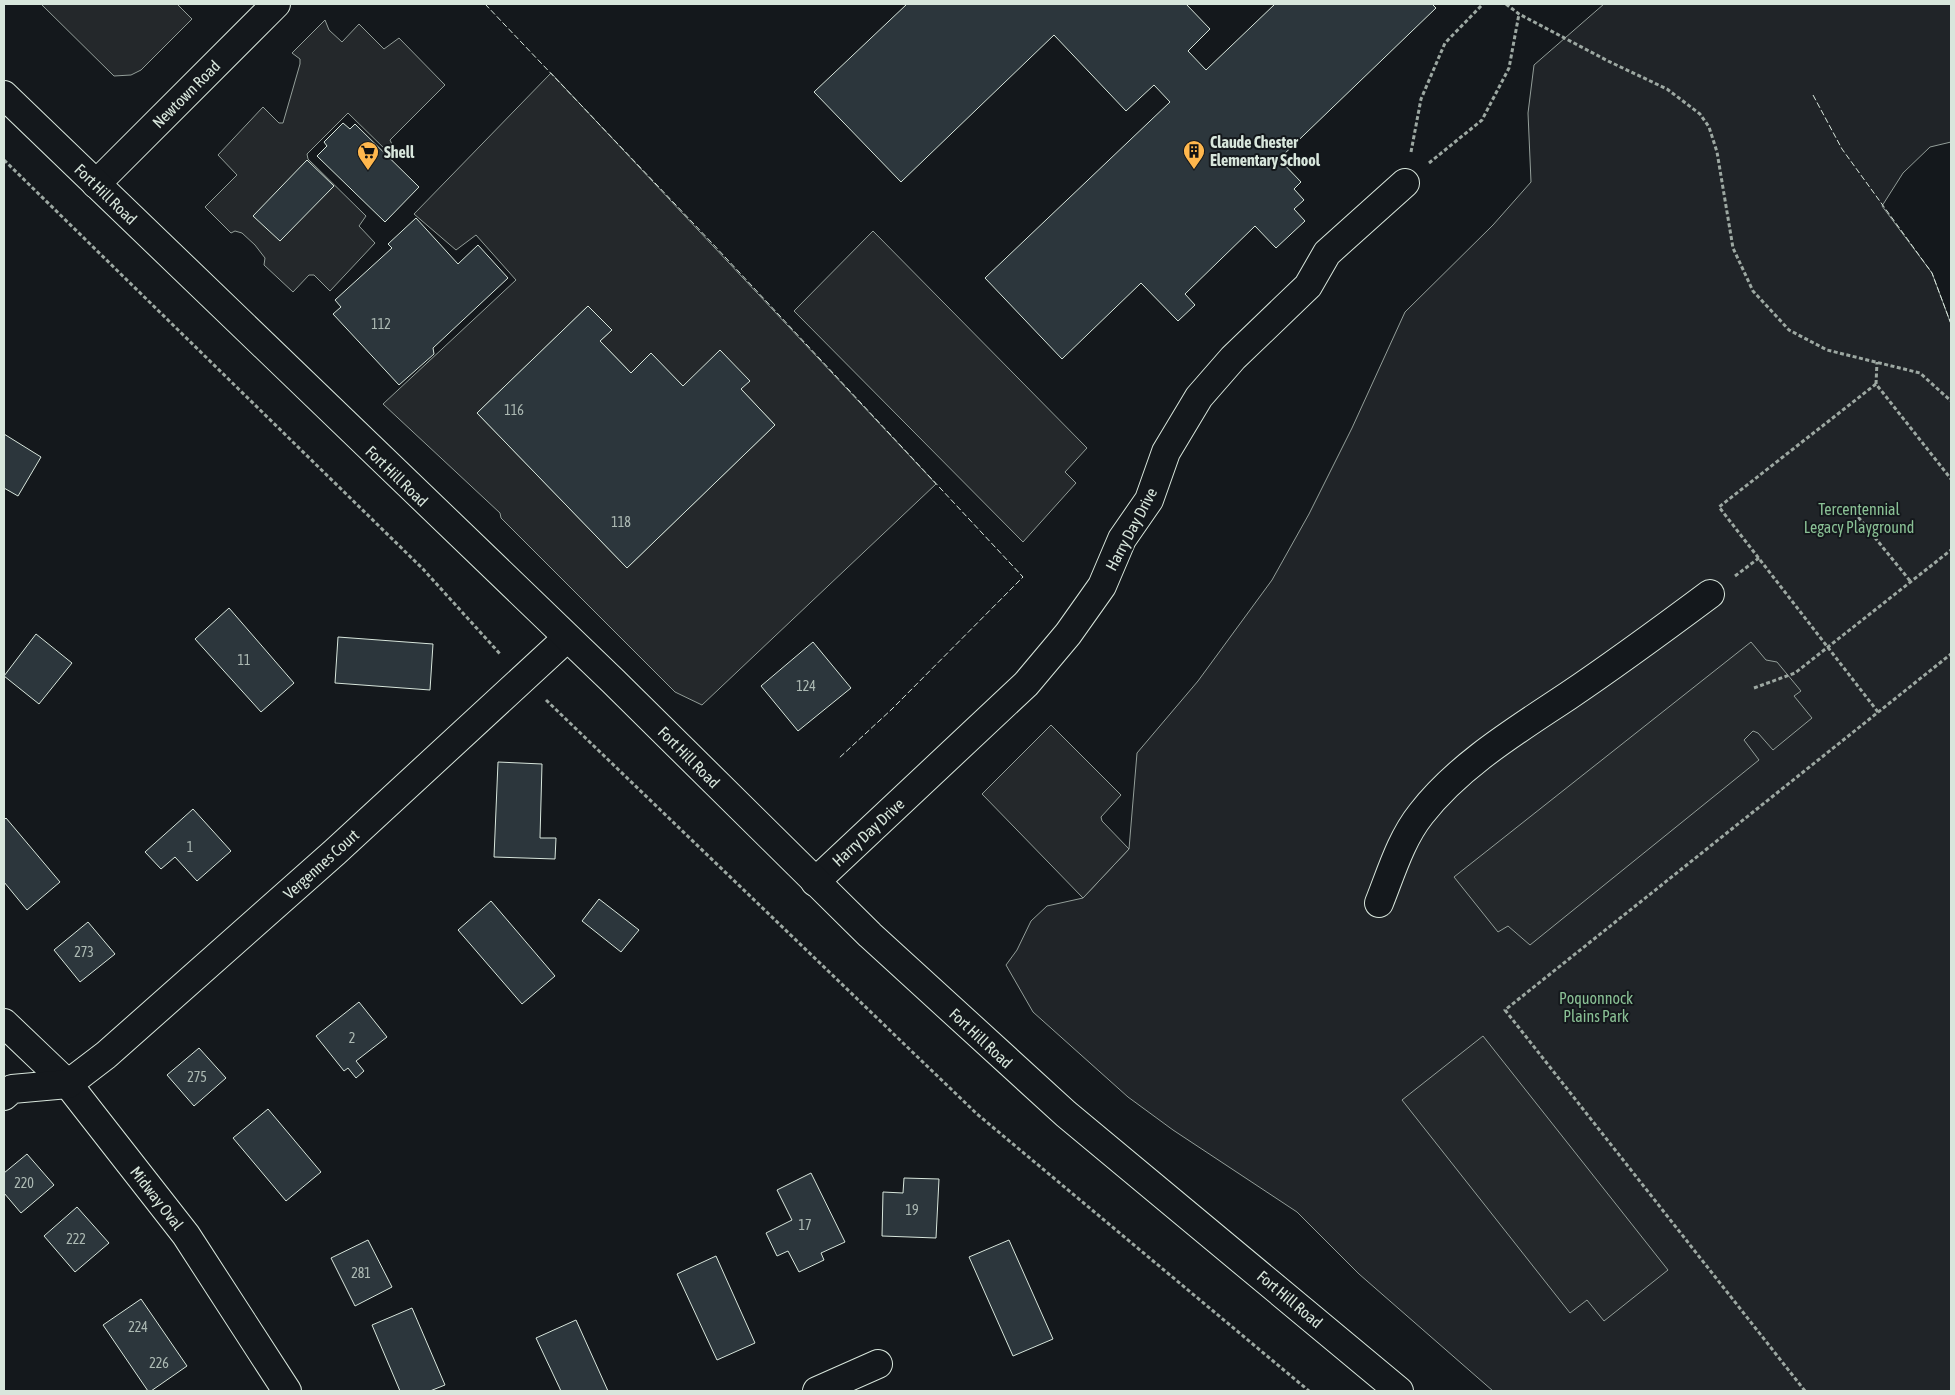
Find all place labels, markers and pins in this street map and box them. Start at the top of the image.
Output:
place label: Claude Chester Elementary School [1210,133,1321,169]
building icon: Claude Chester Elementary School [1182,139,1206,170]
supermarket icon: Shell [356,140,380,171]
place label: Shell [384,143,415,161]

